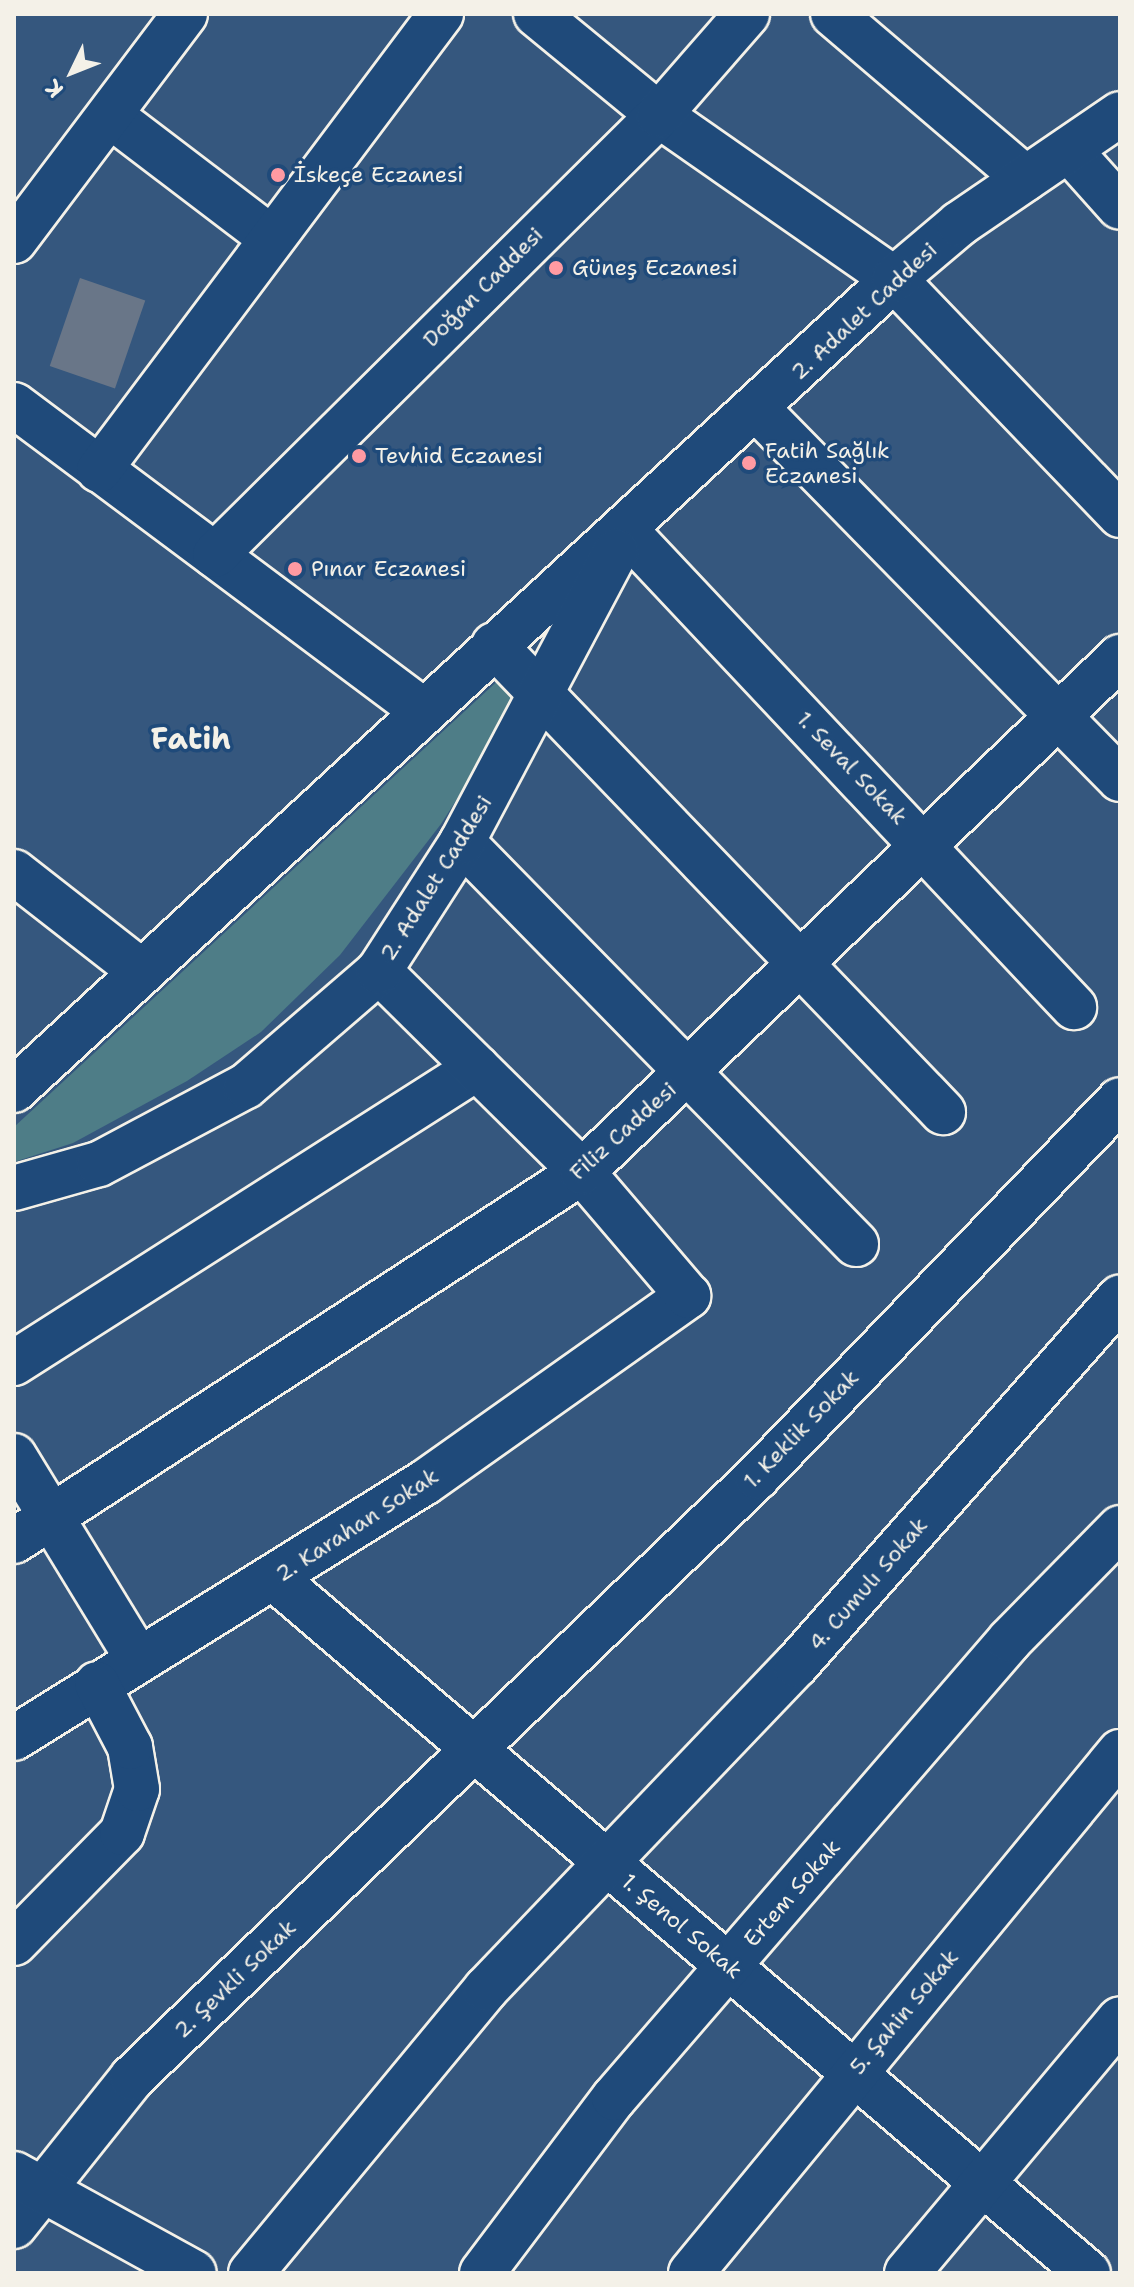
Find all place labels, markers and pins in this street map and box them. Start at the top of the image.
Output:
place label: İskeçe Eczanesi [294,162,464,188]
marker: İskeçe Eczanesi [269,166,287,184]
place label: Güneş Eczanesi [572,255,738,281]
marker: Güneş Eczanesi [547,259,565,277]
place label: Fatih Sağlık Eczanesi [765,437,890,488]
place label: Tevhid Eczanesi [375,443,543,469]
marker: Tevhid Eczanesi [350,447,368,465]
marker: Fatih Sağlık Eczanesi [740,454,758,472]
place label: Pınar Eczanesi [311,556,466,582]
marker: Pınar Eczanesi [286,560,304,578]

